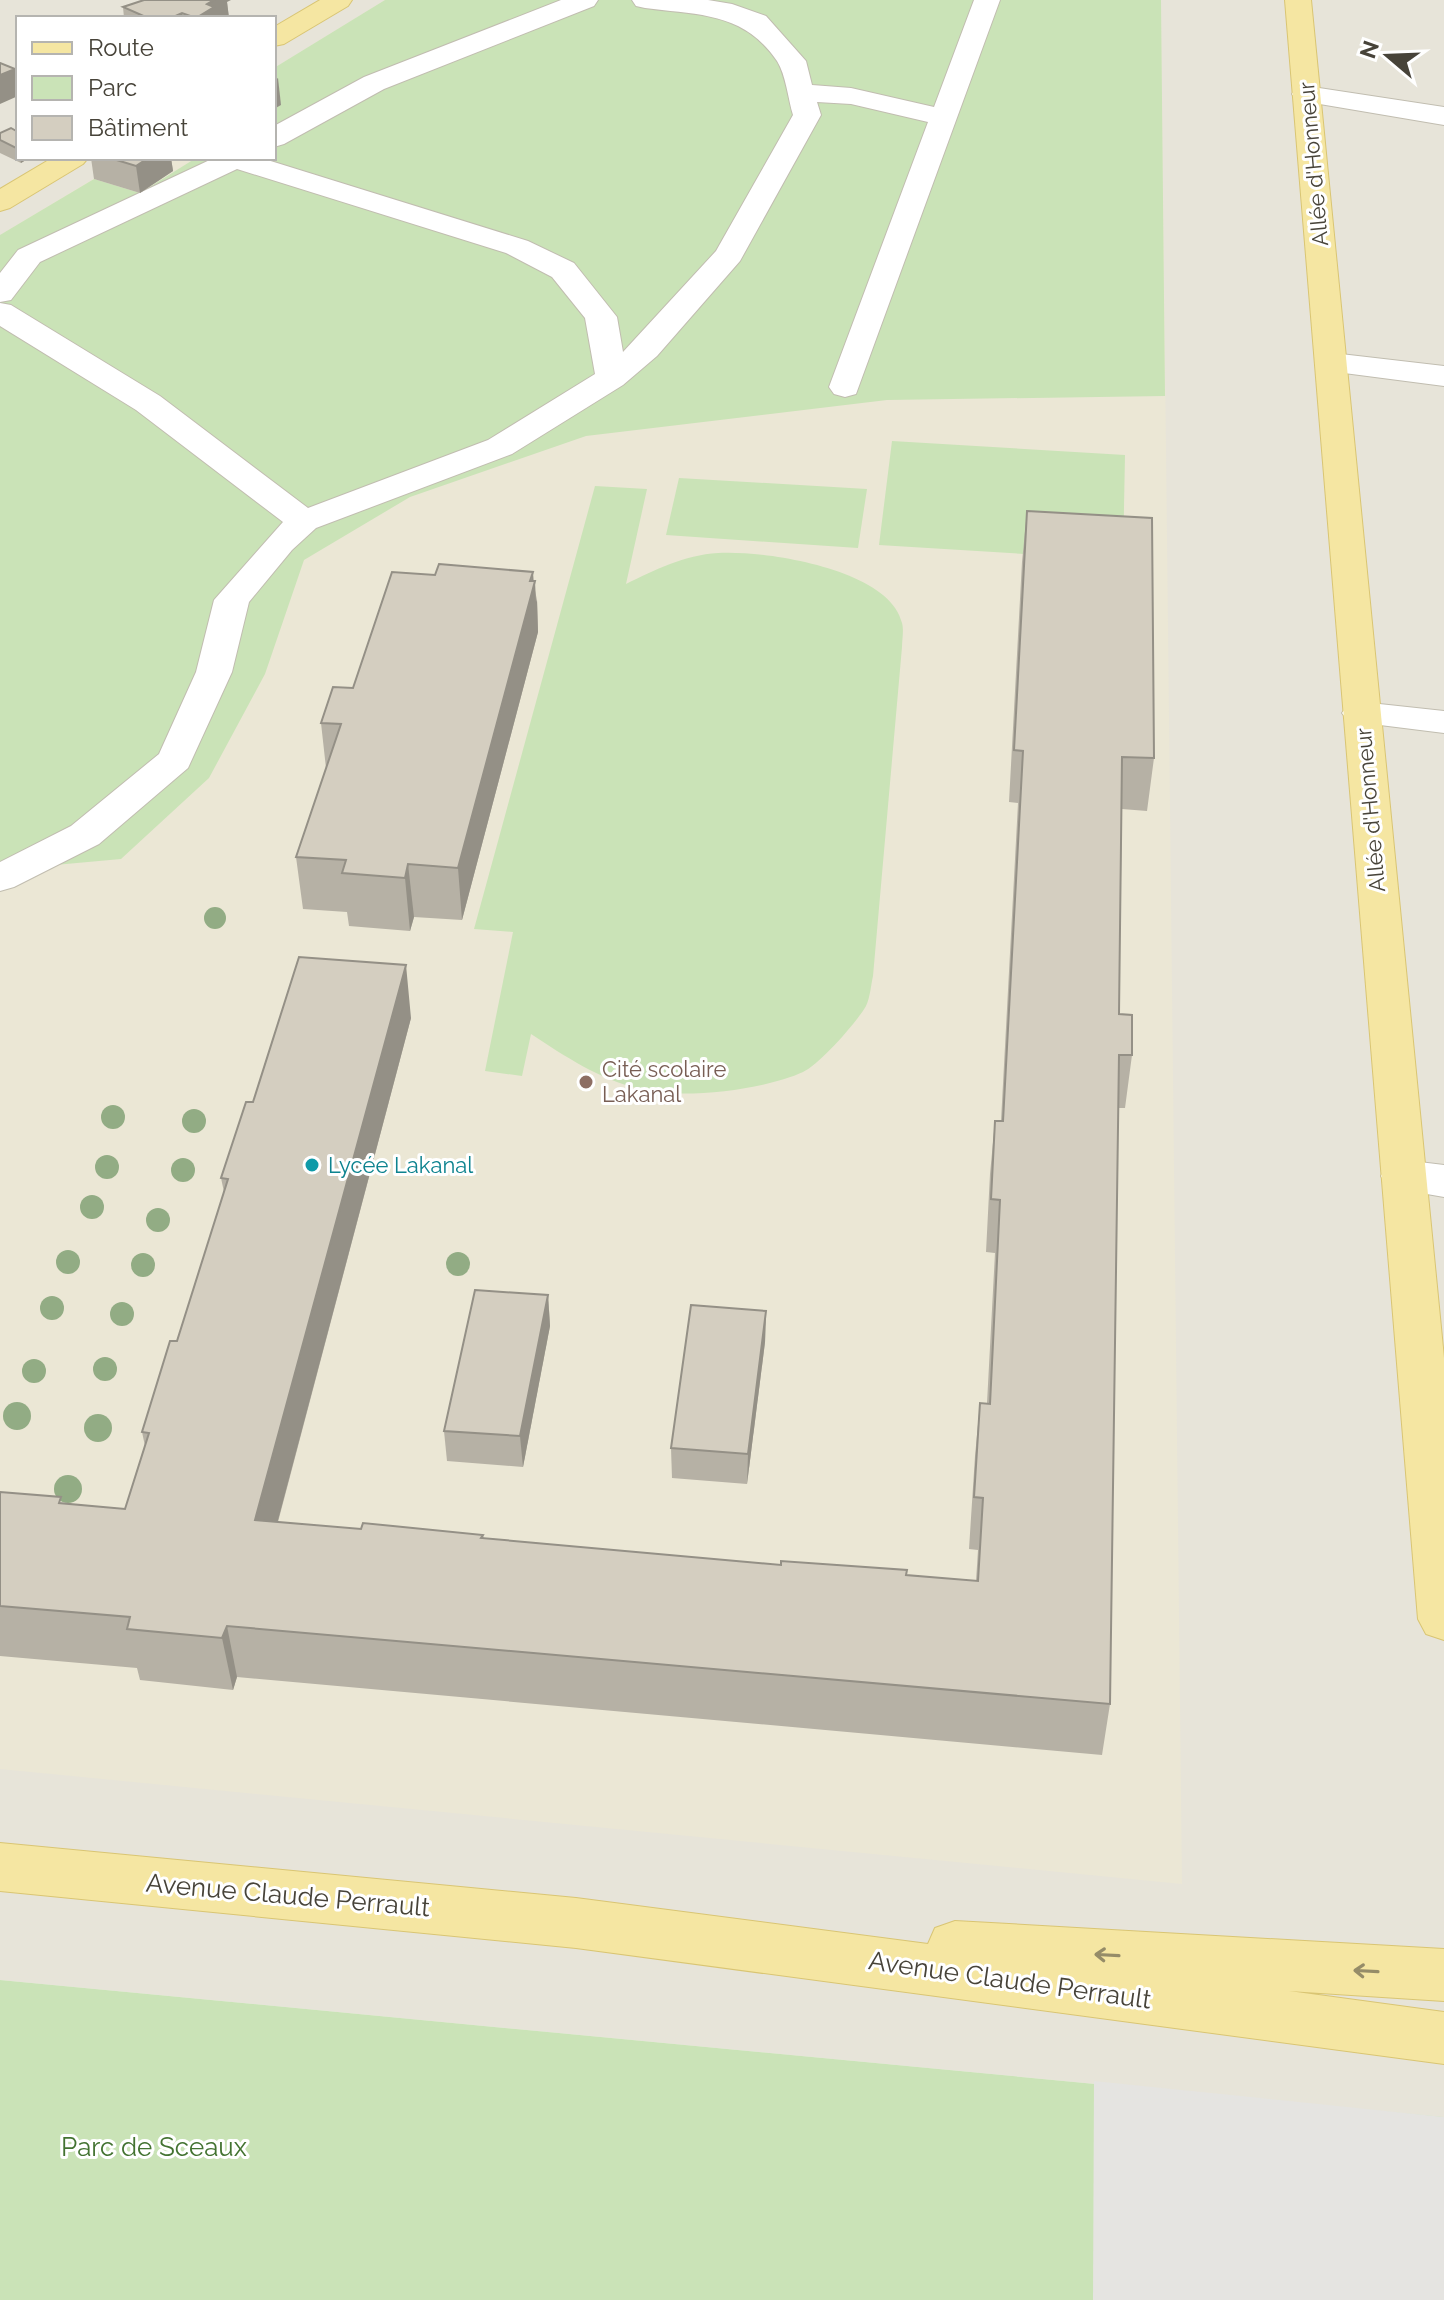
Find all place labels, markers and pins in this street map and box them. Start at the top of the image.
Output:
place label: Cité scolaire Lakanal [602,1056,726,1107]
marker: Cité scolaire Lakanal [577,1073,595,1091]
place label: Lycée Lakanal [328,1152,473,1178]
marker: Lycée Lakanal [303,1156,321,1174]

